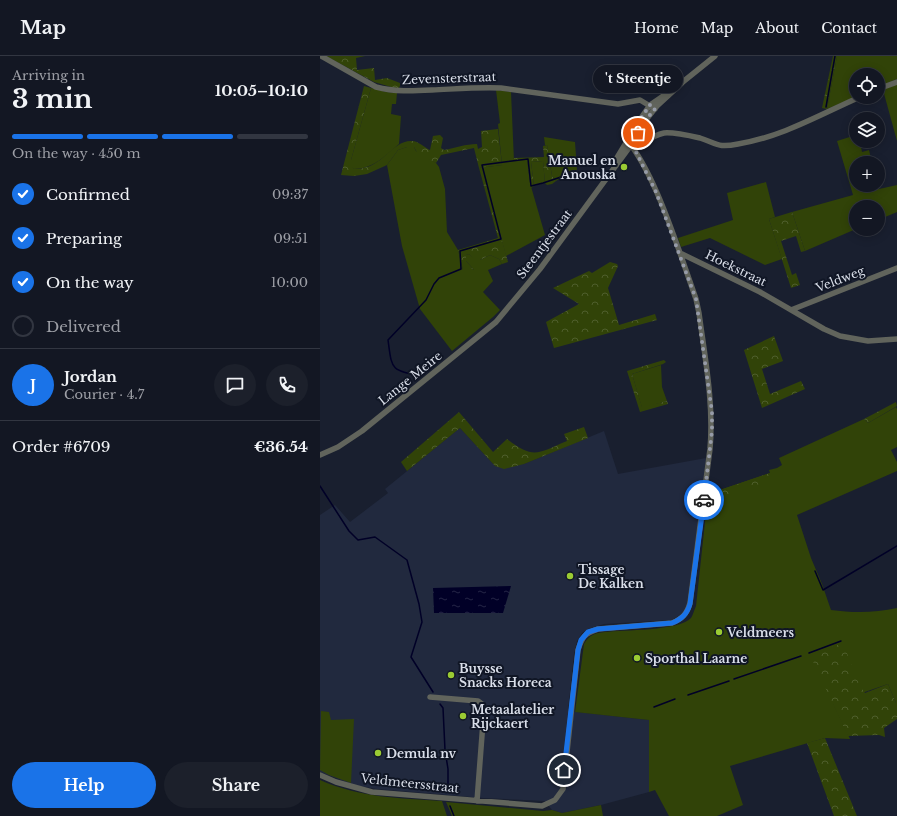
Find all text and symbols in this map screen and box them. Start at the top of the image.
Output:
text: Map [20,16,66,39]
text: Home [634,19,679,37]
text: Map [701,19,733,37]
text: About [755,19,799,37]
text: Contact [821,19,877,37]
callout: 't Steentje [593,65,683,93]
text: Arriving in [12,67,85,84]
map controls [849,68,885,236]
button: locate [849,68,885,104]
street label: Zevensterstraat [402,69,497,87]
text: 't Steentje [605,70,671,87]
text: 10:05–10:10 [215,81,308,100]
text: 3 min [12,83,93,115]
button: layers [849,112,885,148]
pin [621,116,655,150]
icon: bag [627,122,649,144]
text: On the way · 450 m [12,145,141,162]
place label: Manuel en Anouska [548,153,616,182]
button: + [849,156,885,192]
marker: Manuel en Anouska [619,162,629,172]
icon: check [12,183,34,205]
text: Confirmed [46,185,130,204]
text: 09:37 [272,186,308,203]
button: − [849,200,885,236]
street label: Steentjestraat [513,206,575,282]
icon: check [12,227,34,249]
text: Preparing [46,229,122,248]
text: 09:51 [273,230,308,247]
street label: Hoekstraat [703,247,770,290]
street label: Veldweg [812,263,867,296]
icon: check [12,271,34,293]
text: On the way [46,273,134,292]
text: 10:00 [271,274,308,291]
text: Delivered [46,317,121,336]
street label: Lange Meire [375,348,445,408]
button: chat [214,364,256,406]
button: phone [266,364,308,406]
text: Jordan [64,367,117,386]
text: J [30,375,36,394]
text: Courier · 4.7 [64,386,144,403]
text: Order #6709 [12,437,111,456]
text: €36.54 [254,437,308,456]
courier [684,480,724,520]
icon: car [693,489,715,511]
place label: Tissage De Kalken [578,562,644,591]
marker: Tissage De Kalken [565,571,575,581]
place label: Veldmeers [726,625,795,640]
marker: Veldmeers [714,627,724,637]
place label: Sporthal Laarne [645,651,747,666]
marker: Sporthal Laarne [632,653,642,663]
place label: Buysse Snacks Horeca [459,661,552,690]
marker: Buysse Snacks Horeca [446,670,456,680]
place label: Metaalatelier Rijckaert [471,702,554,731]
marker: Metaalatelier Rijckaert [458,711,468,721]
place label: Demula nv [386,746,457,761]
marker: Demula nv [373,748,383,758]
pin [547,753,581,787]
icon: home [553,759,575,781]
button: Help [12,762,156,808]
button: Share [164,762,308,808]
street label: Veldmeersstraat [359,770,460,796]

